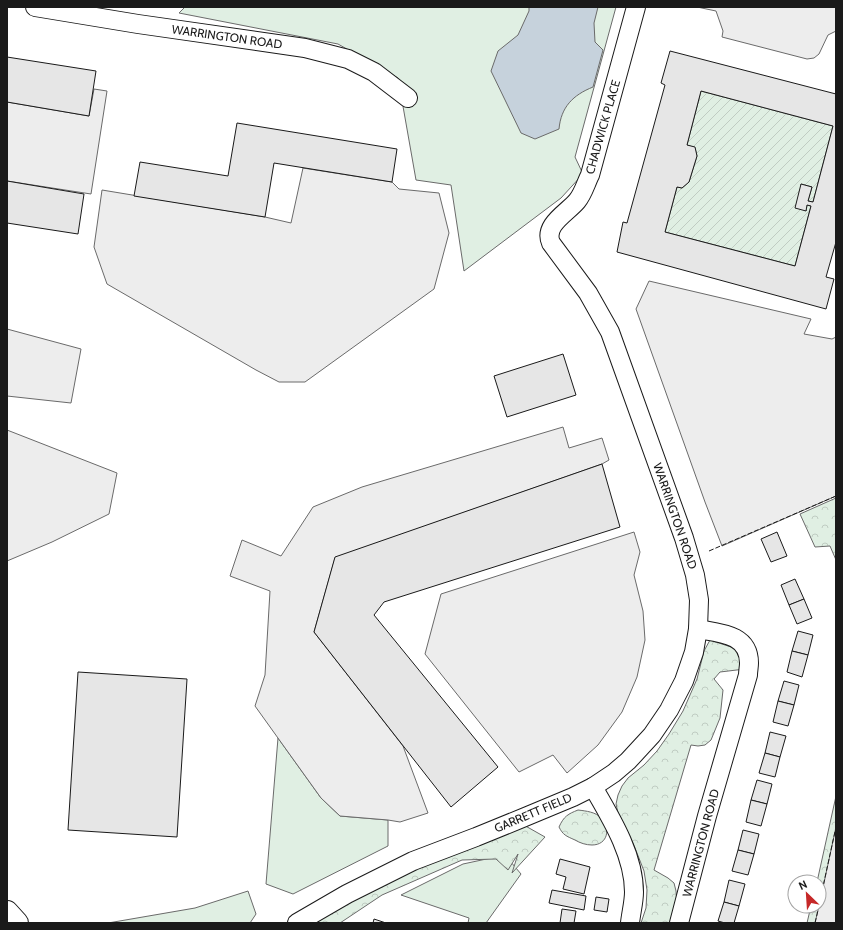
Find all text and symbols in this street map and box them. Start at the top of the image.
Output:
street label: WARRINGTON ROAD [171,21,283,52]
street label: CHADWICK PLACE [582,78,623,176]
street label: WARRINGTON ROAD [650,461,701,571]
street label: WARRINGTON ROAD [679,787,722,899]
street label: GARRETT FIELD [492,789,574,836]
north arrow [787,874,827,914]
text: N [796,877,809,893]

